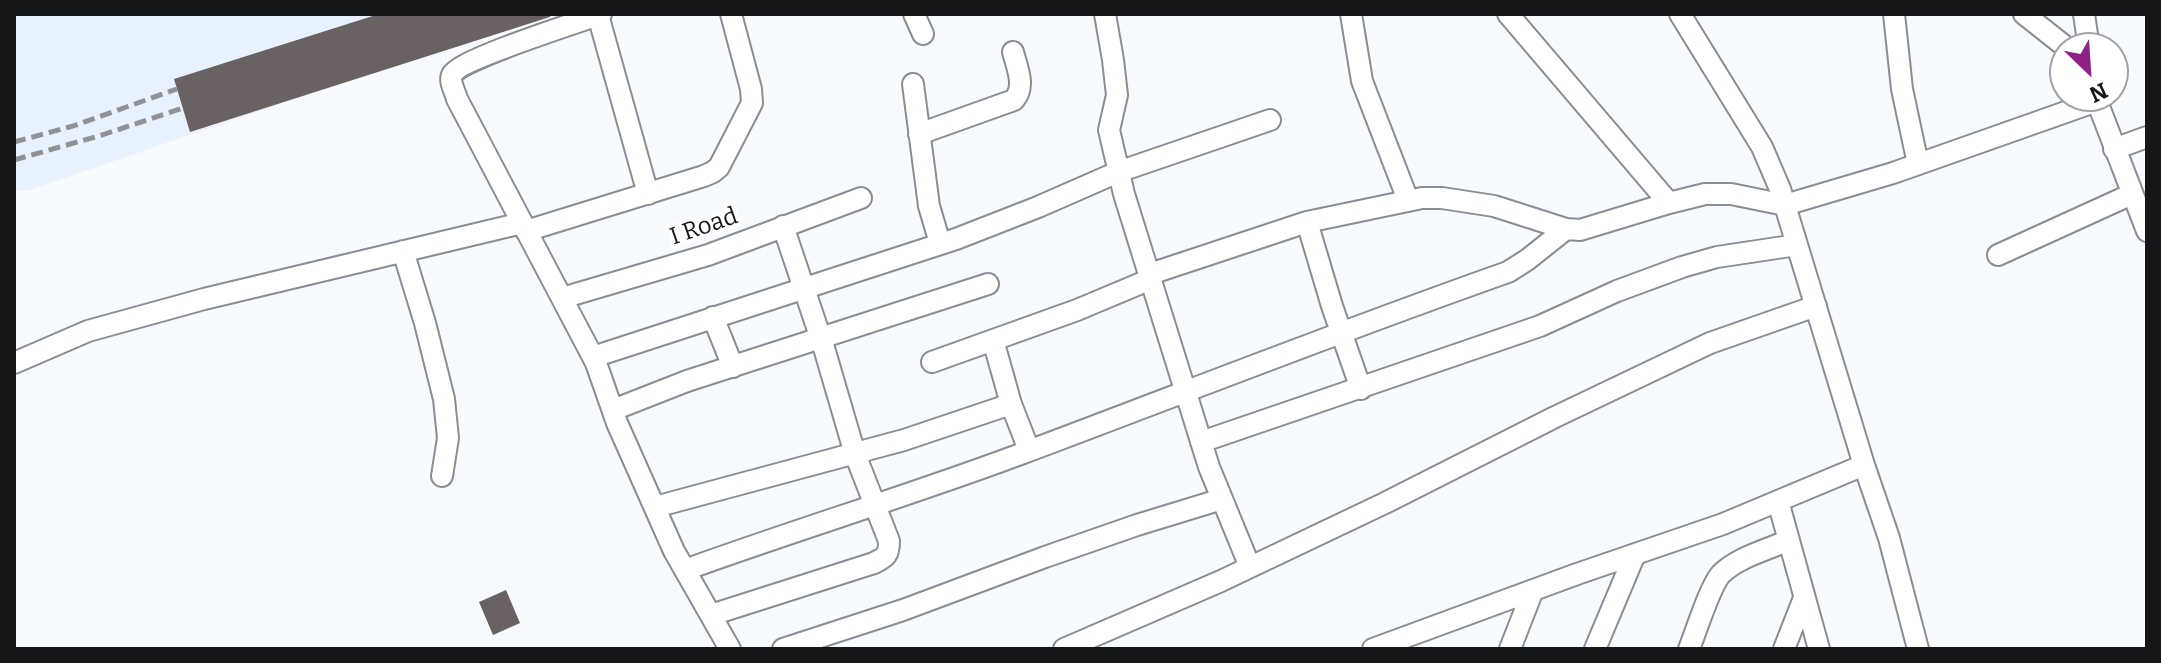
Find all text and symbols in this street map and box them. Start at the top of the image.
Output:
north arrow [2049,32,2129,112]
text: N [2085,77,2112,108]
street label: I Road [666,202,742,252]

